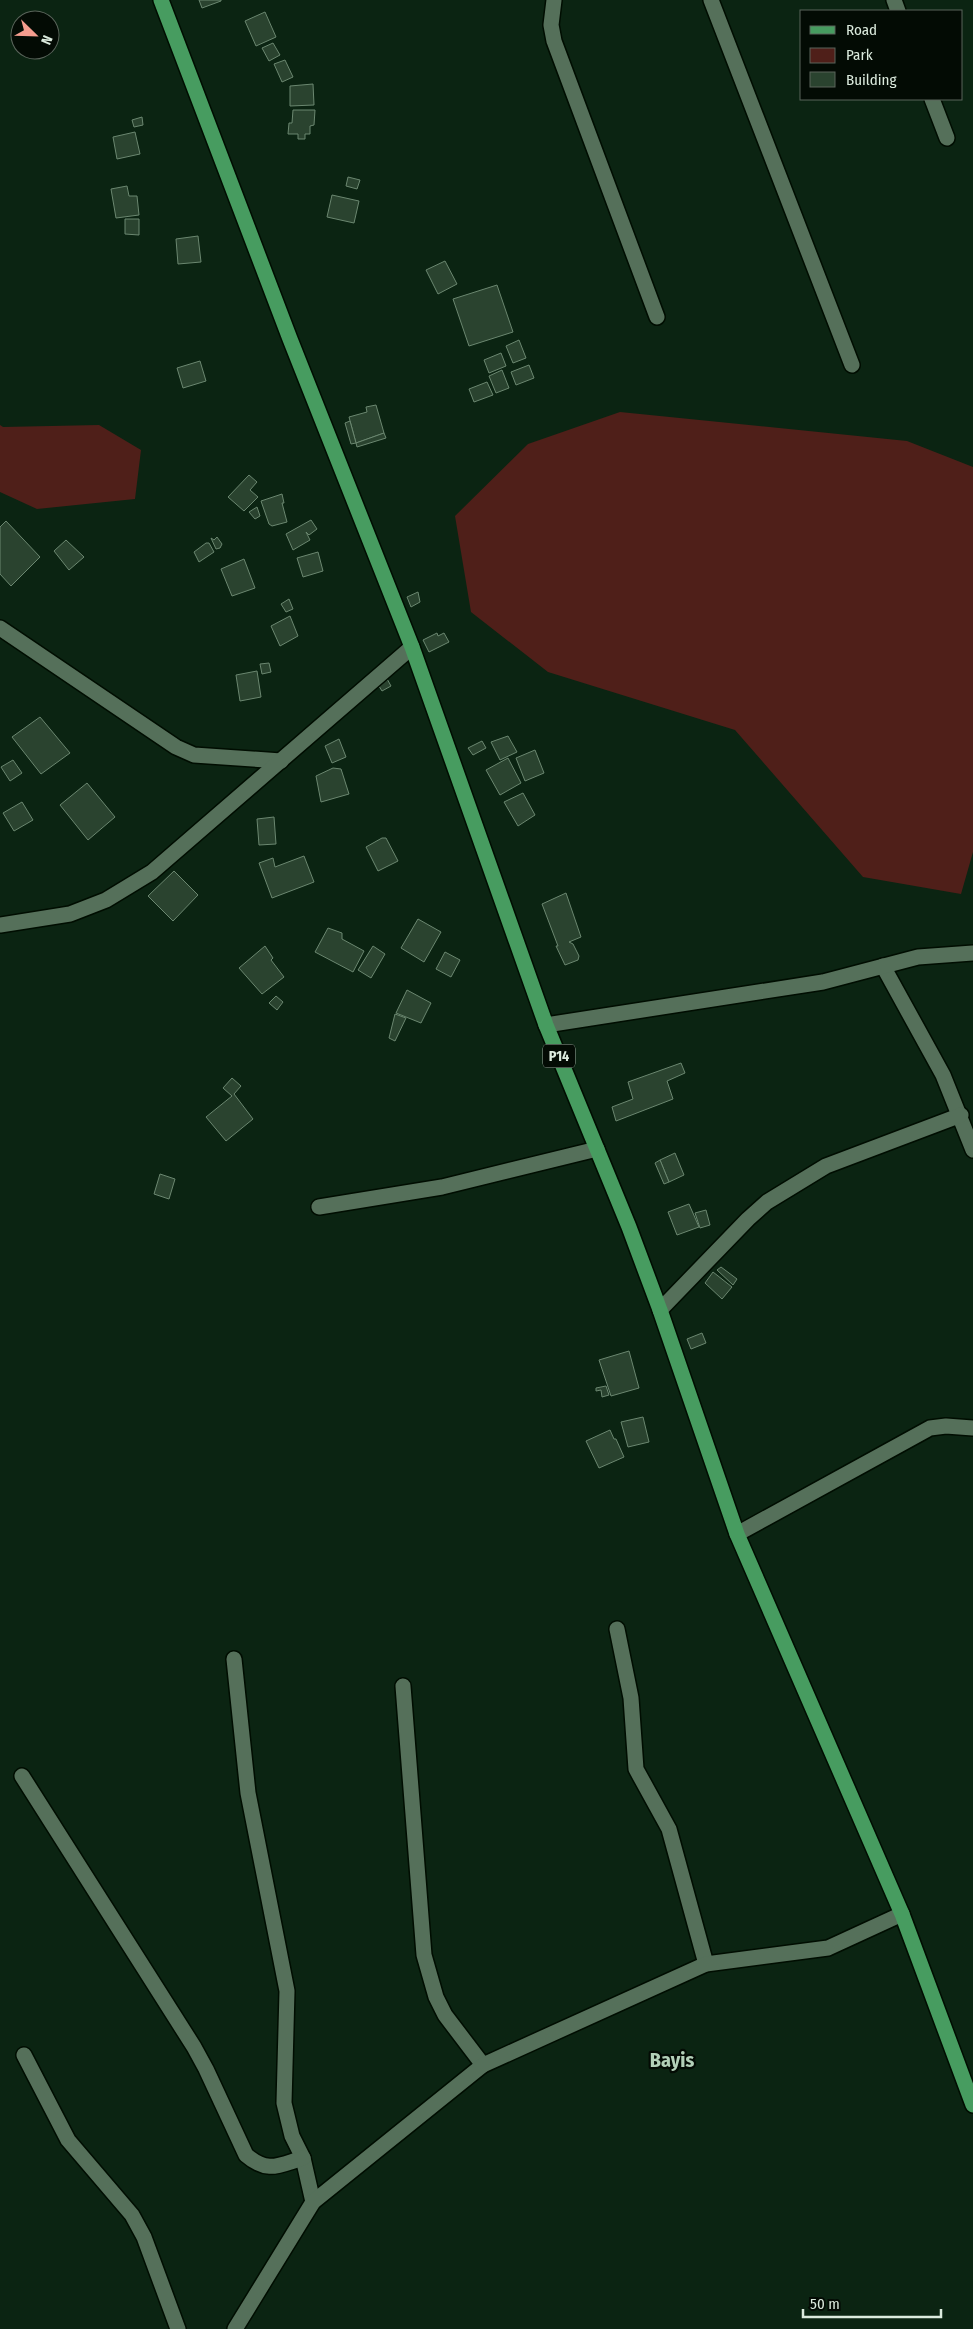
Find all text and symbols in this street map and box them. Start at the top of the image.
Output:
north arrow [10,10,60,60]
legend [800,10,963,100]
text: Road [846,21,877,39]
text: N [37,33,56,47]
text: Park [846,46,873,64]
text: Building [846,71,897,89]
road number: P14 [543,1044,575,1068]
district label: Bayis [650,2048,694,2072]
scale bar [803,2286,940,2318]
text: 50 m [810,2295,840,2313]

